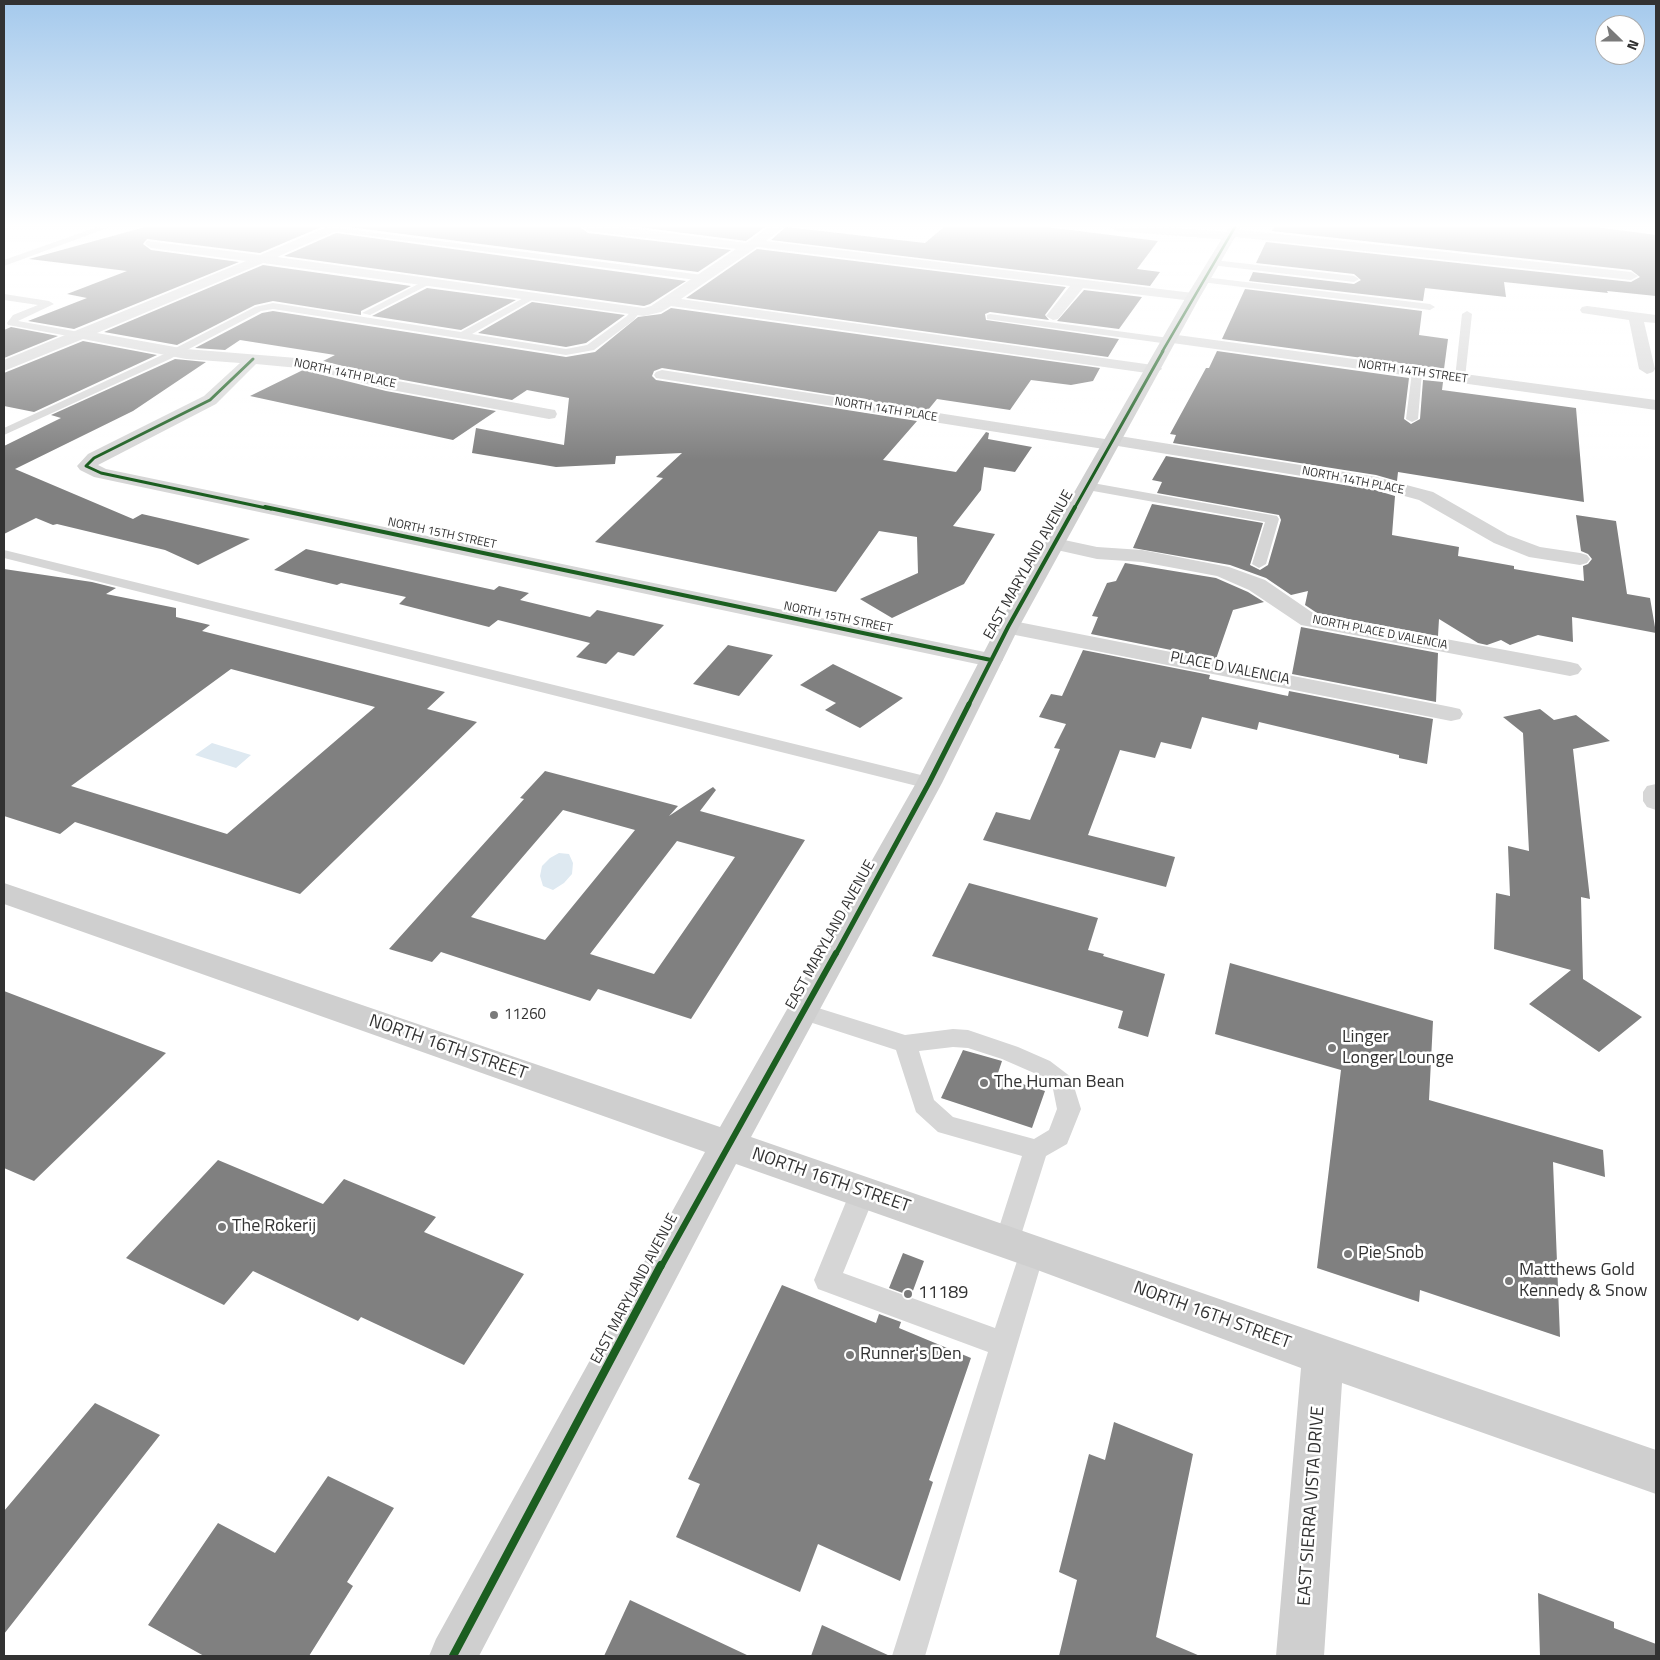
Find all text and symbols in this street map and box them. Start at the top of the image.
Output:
north arrow [1595,15,1645,65]
text: N [1622,37,1645,54]
street label: NORTH 14TH PLACE [293,356,397,392]
street label: NORTH 14TH STREET [1357,357,1469,387]
street label: NORTH 14TH PLACE [834,395,938,425]
street label: NORTH 14TH PLACE [1301,464,1405,498]
street label: EAST MARYLAND AVENUE [980,487,1078,643]
street label: NORTH 15TH STREET [386,515,498,553]
street label: NORTH 15TH STREET [782,599,894,637]
street label: NORTH PLACE D VALENCIA [1311,613,1449,653]
street label: PLACE D VALENCIA [1169,649,1291,689]
street label: EAST MARYLAND AVENUE [782,857,880,1013]
place label: 11260 [504,1006,546,1024]
marker: 11260 [488,1009,500,1021]
street label: NORTH 16TH STREET [366,1011,530,1085]
place label: Linger Longer Lounge [1342,1027,1454,1070]
marker: Linger Longer Lounge [1326,1042,1338,1054]
place label: The Human Bean [994,1072,1124,1094]
marker: The Human Bean [978,1077,990,1089]
street label: NORTH 16TH STREET [749,1144,913,1218]
street label: EAST MARYLAND AVENUE [588,1211,682,1367]
place label: The Rokerij [232,1216,316,1238]
marker: The Rokerij [216,1221,228,1233]
place label: Pie Snob [1358,1243,1424,1265]
marker: Pie Snob [1342,1248,1354,1260]
place label: Matthews Gold Kennedy & Snow [1519,1260,1648,1302]
marker: Matthews Gold Kennedy & Snow [1503,1275,1515,1287]
street label: NORTH 16TH STREET [1130,1277,1294,1355]
place label: 11189 [918,1283,968,1305]
marker: 11189 [902,1288,914,1300]
place label: Runner's Den [860,1344,962,1366]
marker: Runner's Den [844,1349,856,1361]
street label: EAST SIERRA VISTA DRIVE [1294,1405,1330,1607]

